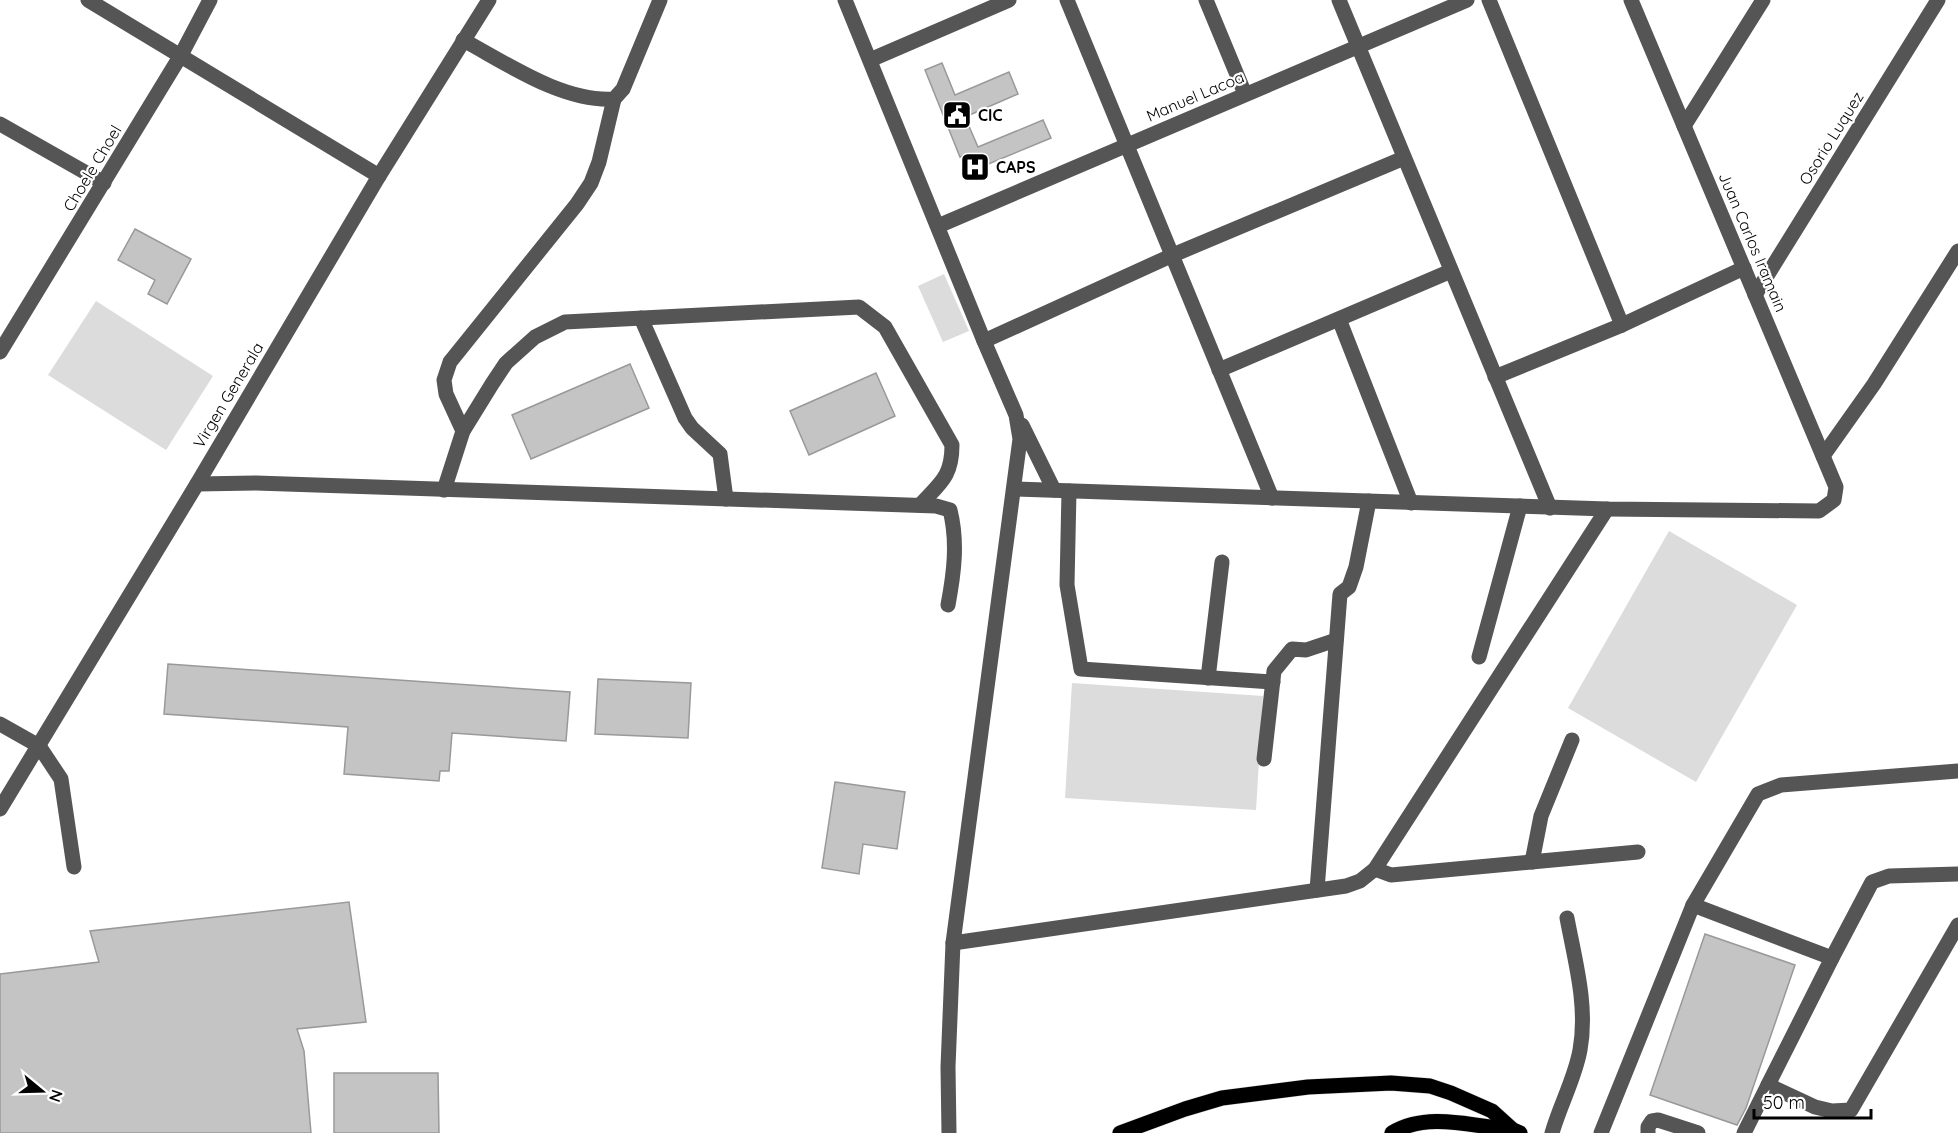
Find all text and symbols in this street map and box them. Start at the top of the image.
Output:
street label: Manuel Lacoa [1143,66,1247,126]
street label: Osorio Luquez [1794,88,1868,188]
public building icon: CIC [941,99,973,131]
place label: CIC [978,105,1002,125]
street label: Choele Choel [58,121,126,215]
hospital icon: CAPS [959,151,991,183]
place label: CAPS [996,157,1035,177]
street label: Juan Carlos Iramain [1715,169,1791,315]
street label: Virgen Generala [189,339,267,451]
north arrow [12,1061,72,1121]
scale bar [1754,1082,1871,1120]
text: N [45,1087,68,1105]
text: 50 m [1763,1091,1805,1114]

